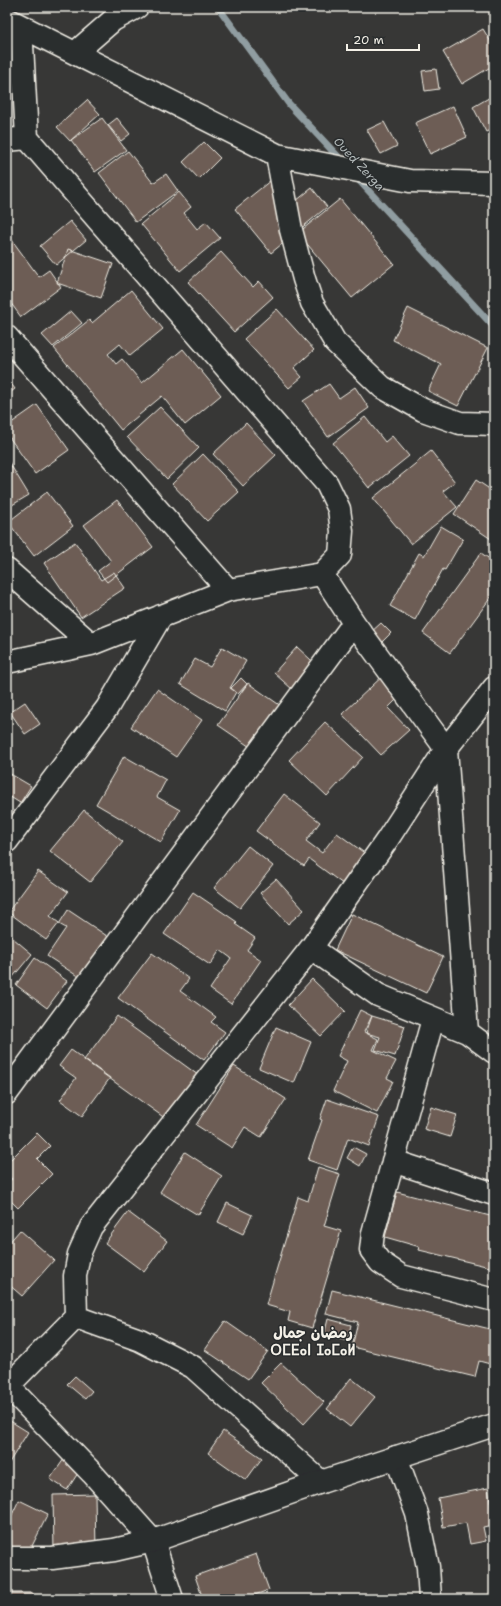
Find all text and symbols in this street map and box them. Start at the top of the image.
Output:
scale bar [347,26,419,52]
text: 20 m [353,32,384,48]
water label: Oued Zerga [330,134,388,194]
district label: رمضان جمال ⵔⵎⴹⴰⵏ ⵊⴰⵎⴰⵍ [270,1323,356,1360]

